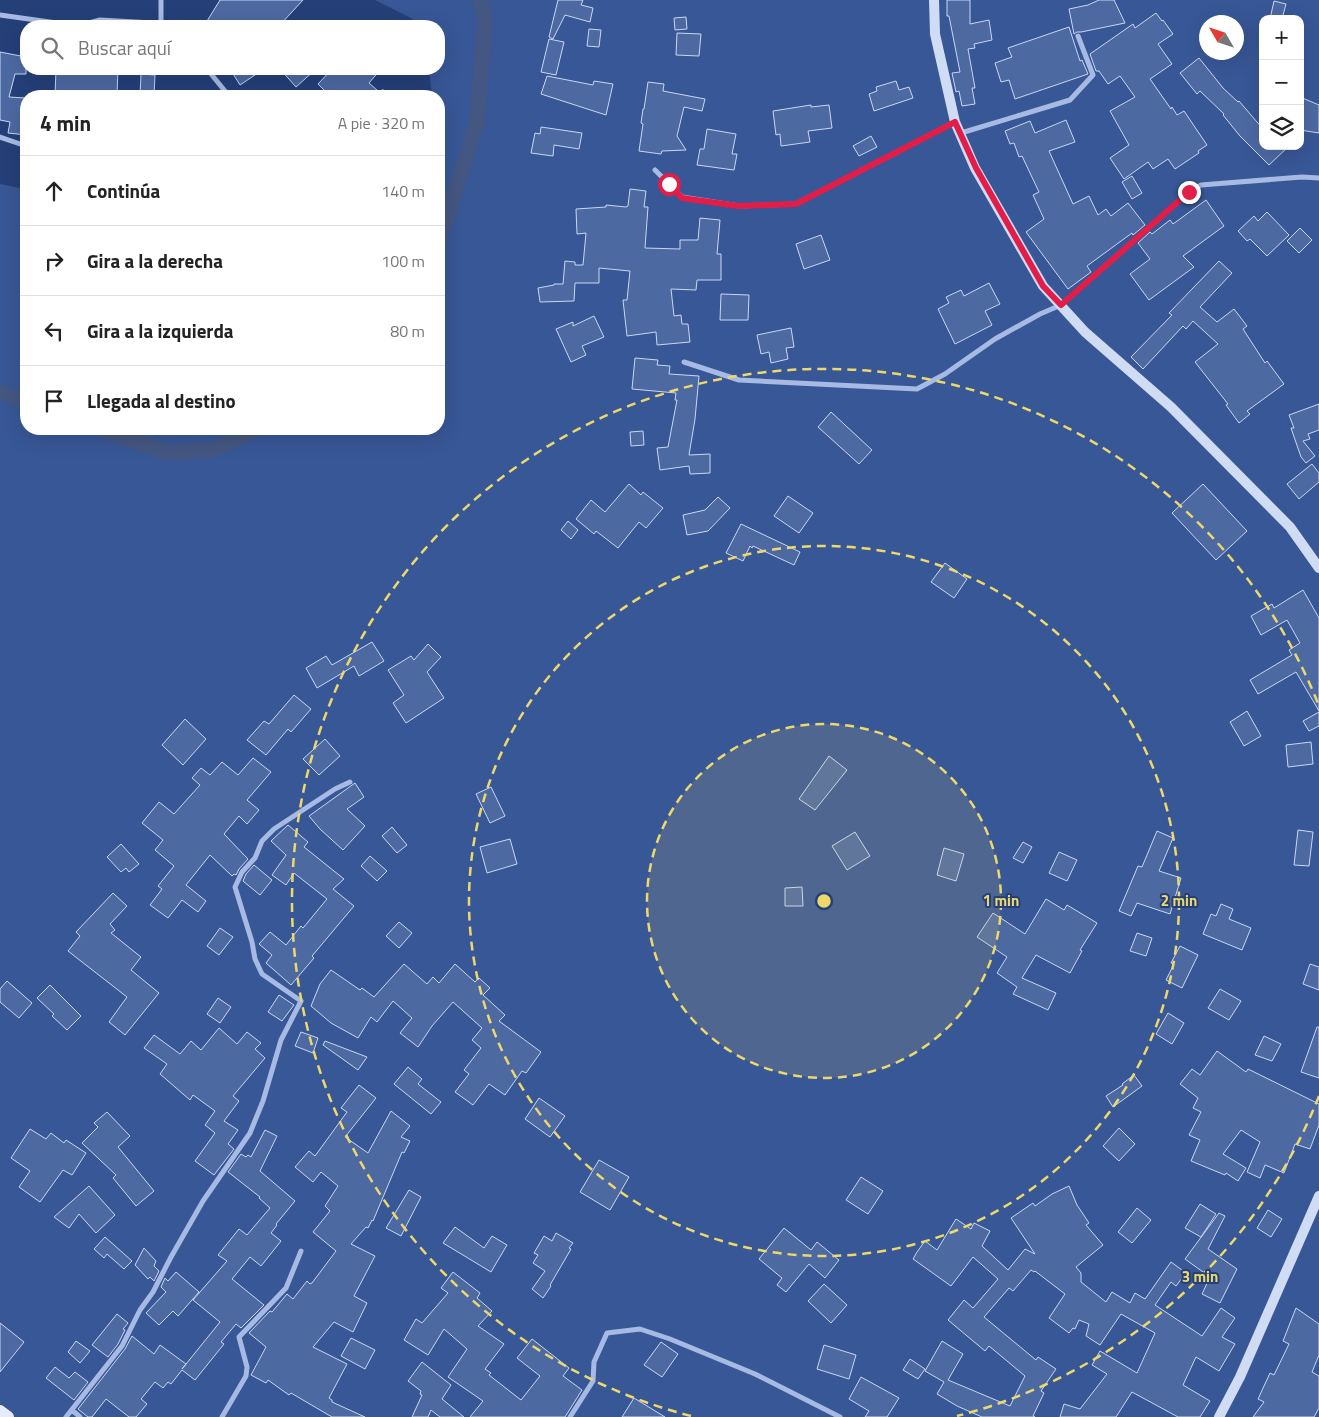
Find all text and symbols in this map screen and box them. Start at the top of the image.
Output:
north arrow [1199,15,1244,60]
map controls [1259,15,1304,150]
button: + [1259,15,1304,60]
search box [20,20,445,75]
text: Buscar aquí [78,33,171,62]
icon: search [38,34,66,62]
button: − [1259,60,1304,105]
button: layers [1259,105,1304,150]
text: 4 min [40,107,91,139]
text: A pie · 320 m [338,111,425,135]
route start [658,173,681,196]
text: Continúa [87,176,160,205]
icon: ahead [40,177,68,205]
text: 140 m [381,179,425,203]
route end [1178,181,1201,204]
text: Gira a la derecha [87,246,223,275]
icon: right [40,247,68,275]
text: 100 m [381,249,425,273]
text: Gira a la izquierda [87,316,234,345]
icon: left [40,317,68,345]
text: 80 m [390,319,425,343]
text: Llegada al destino [87,386,236,415]
icon: arrive [40,387,68,415]
text: 1 min [983,889,1019,912]
text: 2 min [1161,889,1197,912]
centre of rings [815,892,833,910]
text: 3 min [1182,1265,1218,1288]

